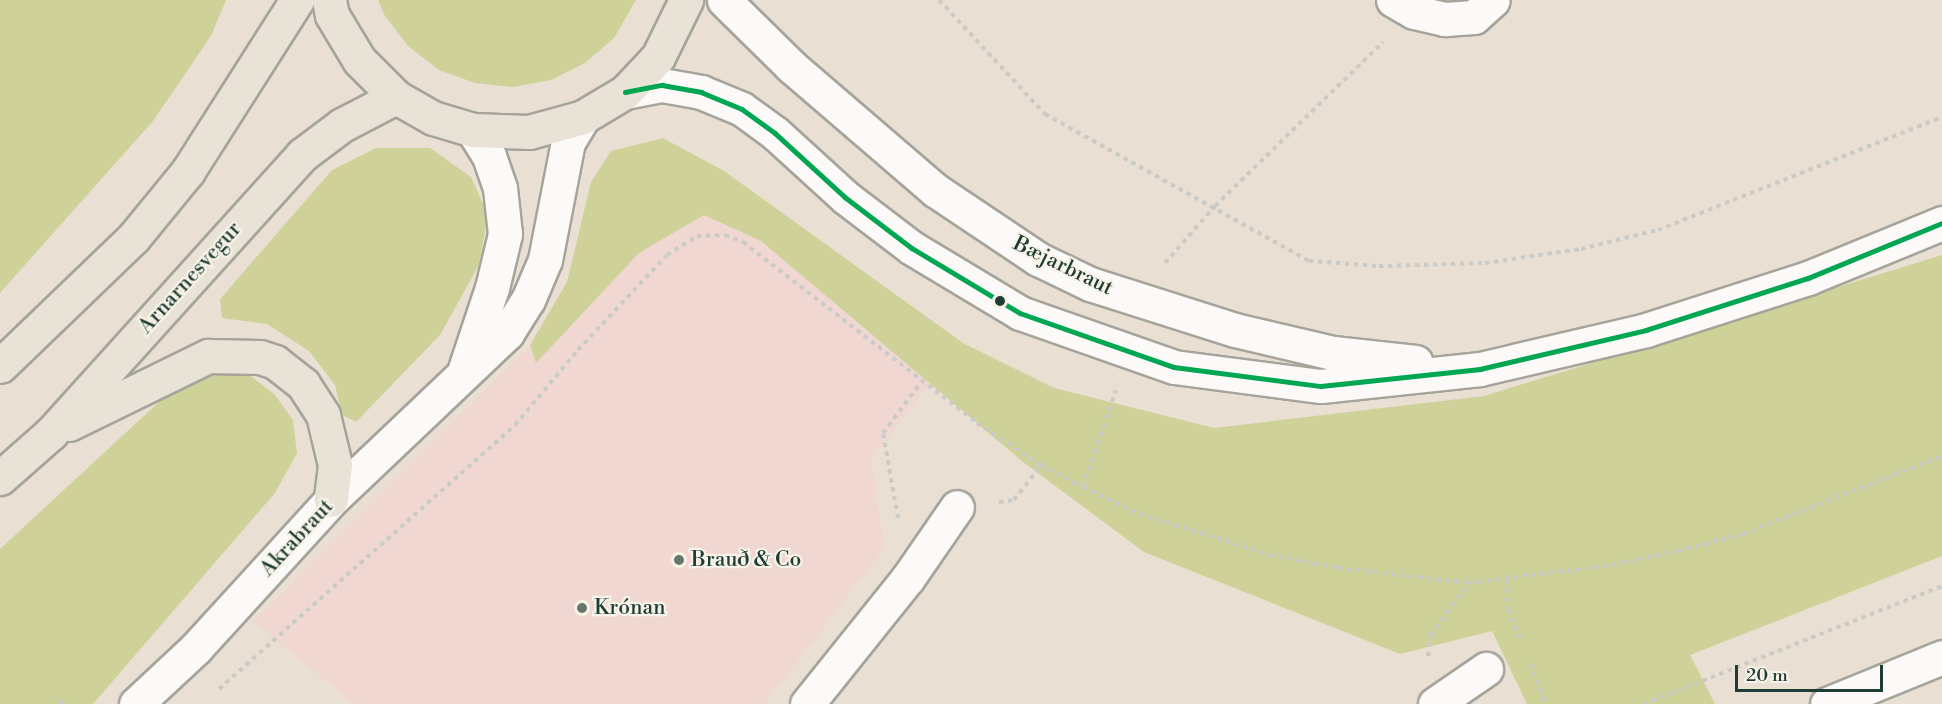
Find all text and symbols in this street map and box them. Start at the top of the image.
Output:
street label: Arnarnesvegur [133,217,247,339]
street label: Bæjarbraut [1009,231,1117,301]
unlabelled marker [994,295,1006,307]
street label: Akrabraut [255,494,339,582]
place label: Brauð & Co [691,547,801,573]
marker: Brauð & Co [672,553,686,567]
place label: Krónan [594,595,666,621]
marker: Krónan [575,601,589,615]
scale bar [1738,653,1886,691]
text: 20 m [1746,664,1788,687]

